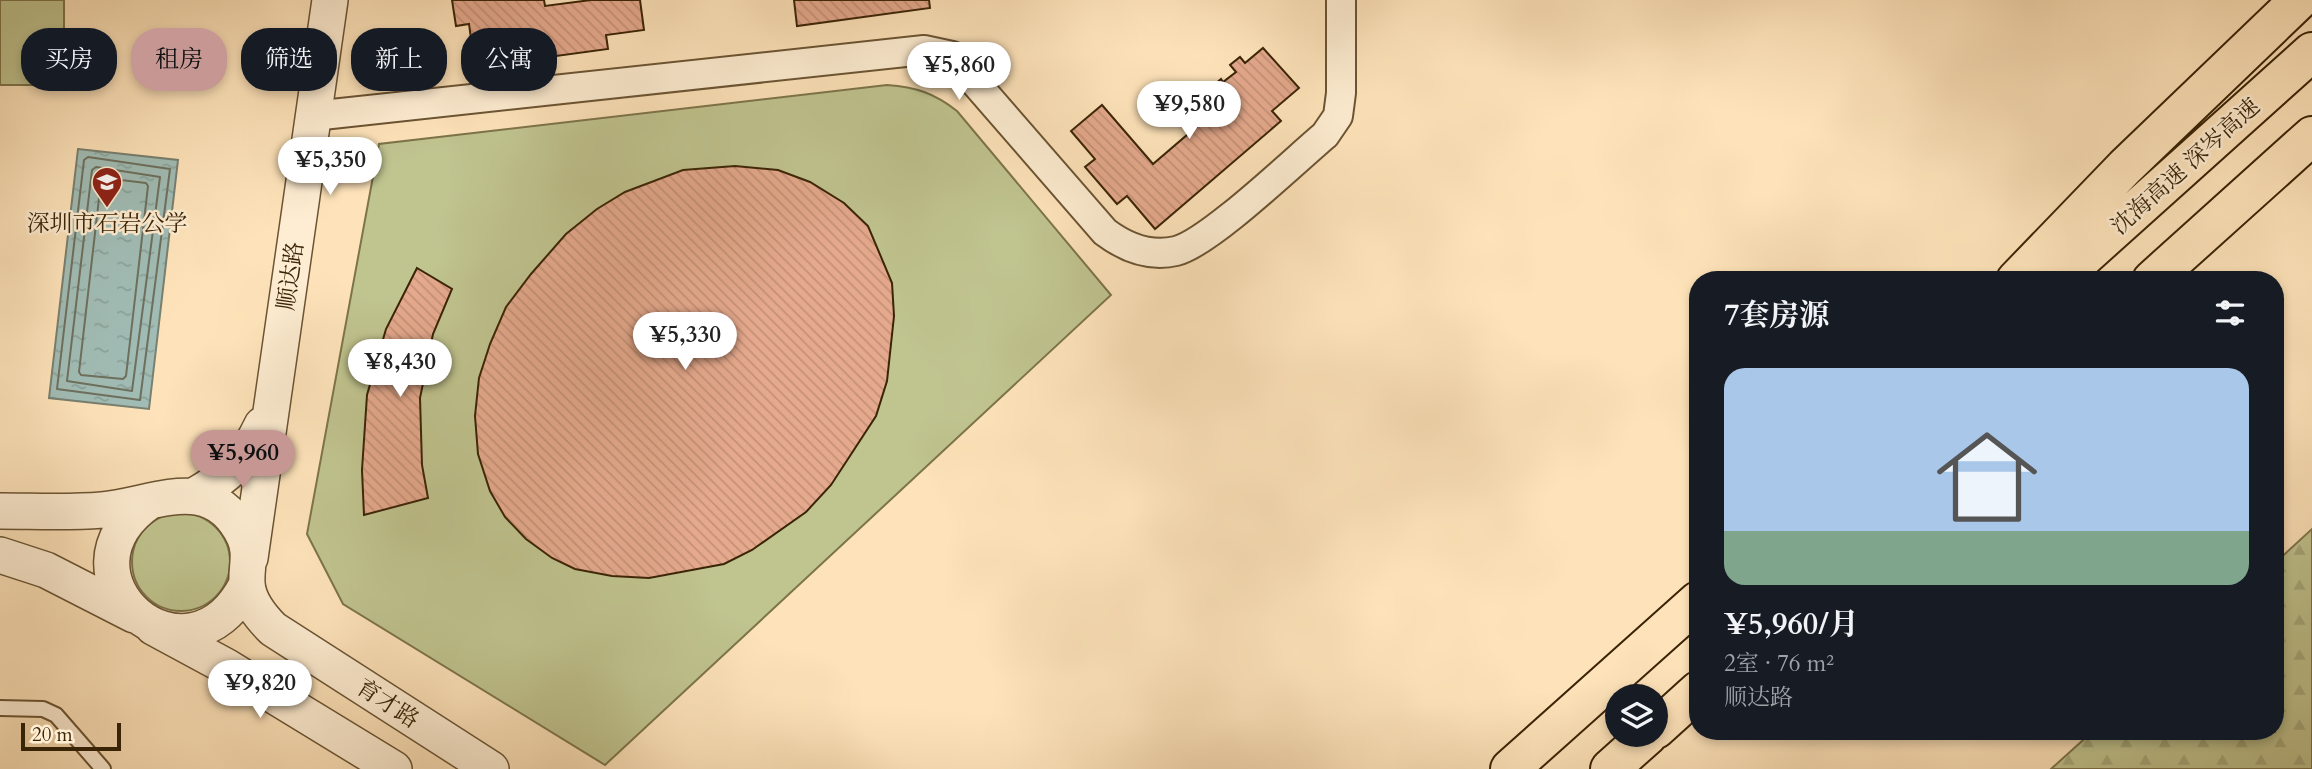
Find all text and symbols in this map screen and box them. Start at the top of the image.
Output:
chip: 买房 [21,28,117,91]
chip: 租房 [131,28,227,91]
chip: 筛选 [241,28,337,91]
chip: 新上 [351,28,447,91]
chip: 公寓 [461,28,557,91]
pin: ¥5,860 [902,42,1016,102]
text: ¥5,860 [923,49,995,80]
pin: ¥9,580 [1132,82,1246,141]
text: ¥9,580 [1153,88,1225,119]
street label: 沈海高速 深岑高速 [2104,91,2266,242]
pin: ¥5,350 [273,138,387,197]
text: ¥5,350 [294,144,366,175]
school or university icon: 深圳市石岩公学 [90,165,124,209]
place label: 深圳市石岩公学 [27,208,188,239]
street label: 顺达路 [270,240,311,312]
icon: filters [2211,294,2249,332]
text: 7套房源 [1724,295,1829,336]
pin: ¥5,330 [628,312,742,372]
text: ¥5,330 [649,319,721,350]
pin: ¥8,430 [343,340,457,399]
text: ¥8,430 [364,346,436,377]
icon: home [1924,414,2050,540]
pin: ¥5,960 [186,430,300,490]
text: ¥5,960 [207,437,279,468]
text: ¥5,960/月 [1724,604,1859,645]
text: 2室 · 76 m² [1724,648,1834,679]
pin: ¥9,820 [203,660,317,720]
text: ¥9,820 [224,667,296,698]
street label: 育才路 [350,672,425,735]
text: 顺达路 [1724,682,1793,713]
map controls [1605,684,1668,747]
button: layers [1605,684,1668,747]
scale bar [21,720,121,752]
text: 20 m [32,722,73,748]

